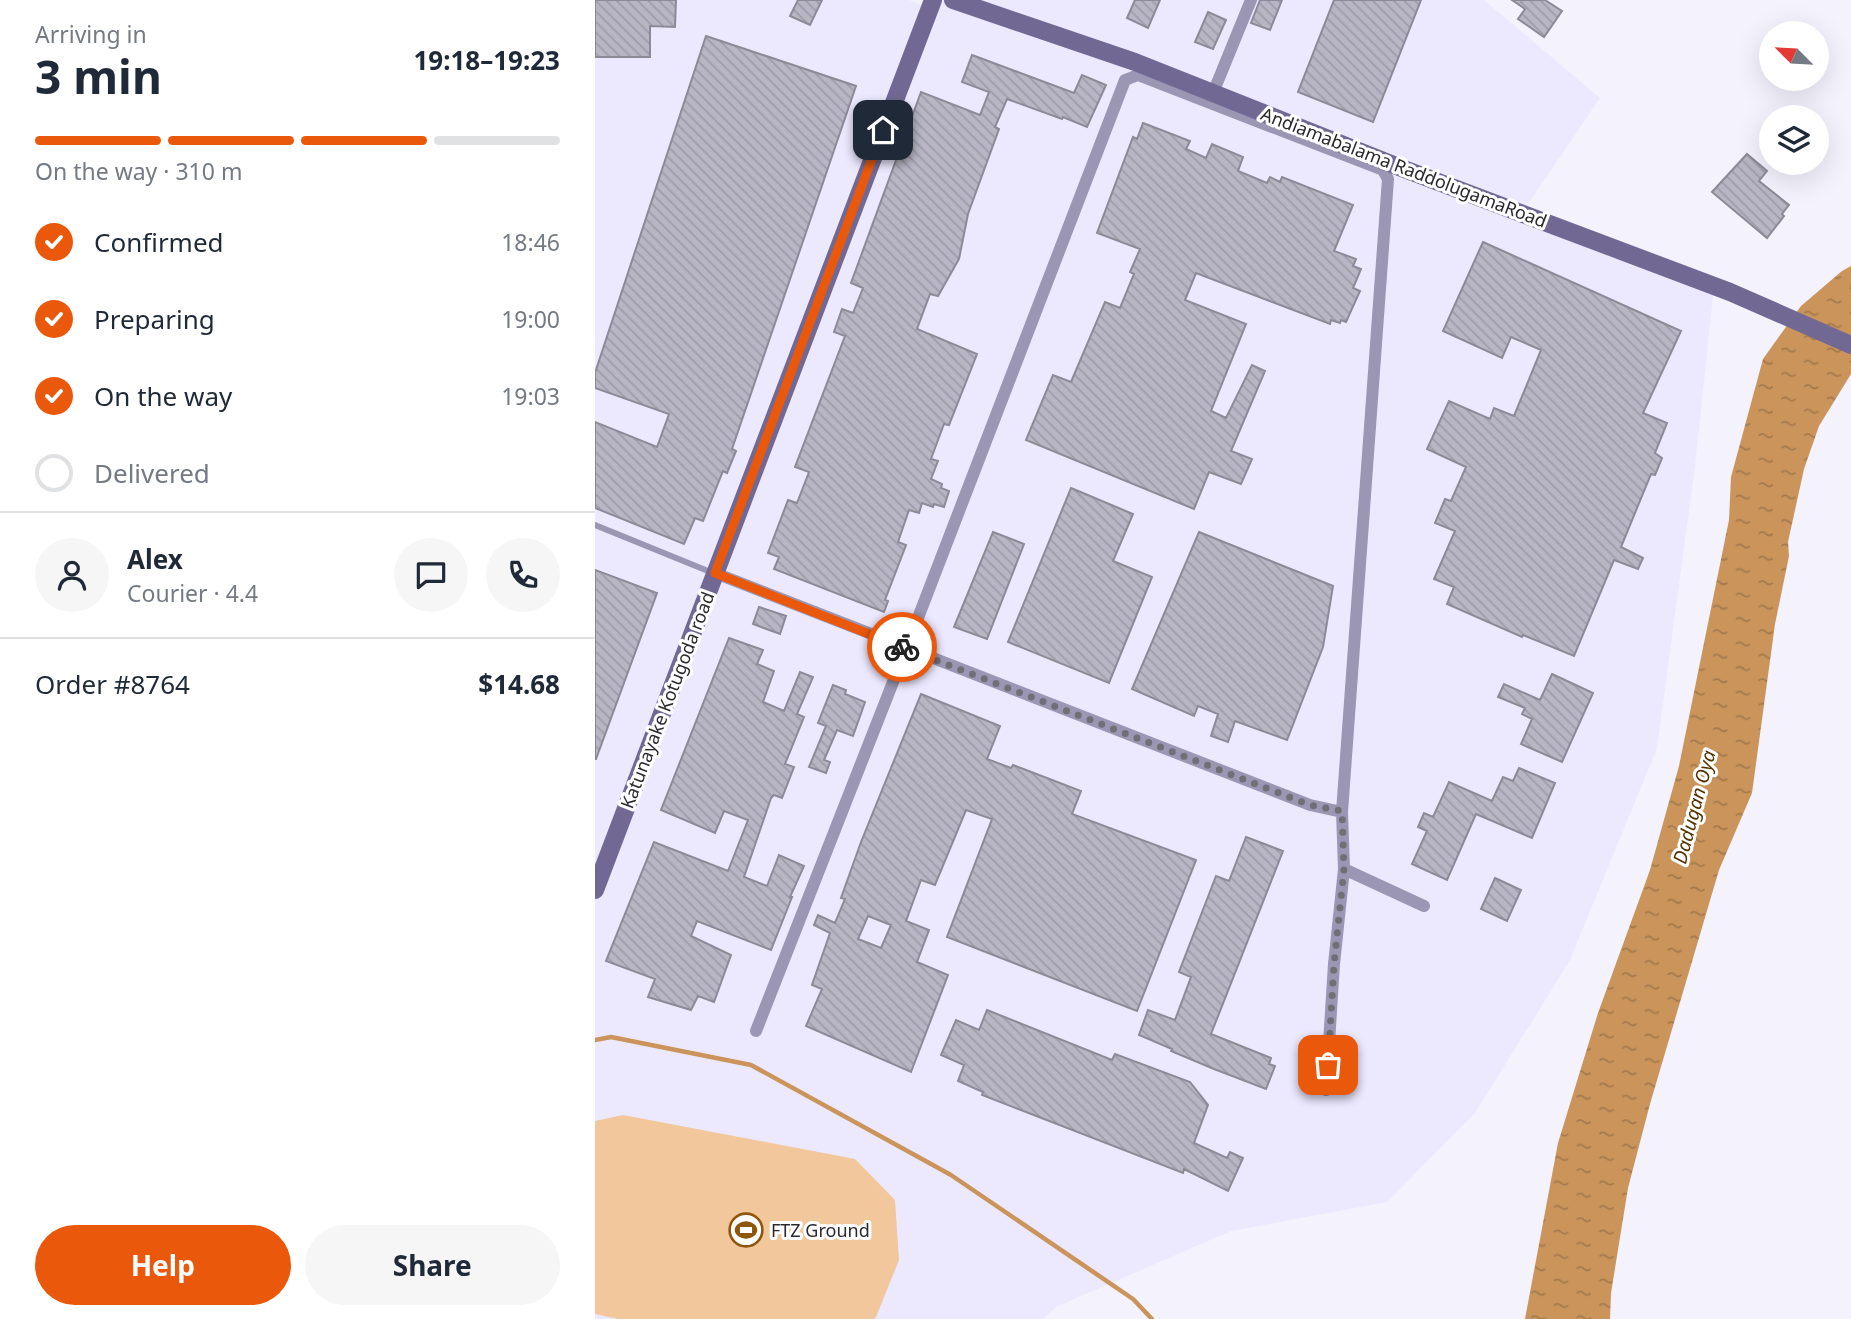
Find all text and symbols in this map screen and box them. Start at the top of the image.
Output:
text: Arriving in [35,18,147,50]
north arrow [1759,21,1829,91]
map controls [1759,21,1829,175]
text: 19:18–19:23 [413,42,560,78]
text: 3 min [35,45,162,107]
pin [853,100,913,160]
street label: Andiamabalama RaddolugamaRoad [1258,101,1550,233]
button: layers [1759,105,1829,175]
icon: home [864,111,902,149]
text: On the way · 310 m [35,155,242,187]
icon: check [35,223,73,261]
text: Confirmed [94,224,224,260]
text: 18:46 [501,226,560,258]
icon: check [35,300,73,338]
text: Preparing [94,301,215,337]
text: 19:00 [501,303,560,335]
icon: check [35,377,73,415]
text: On the way [94,378,232,414]
text: 19:03 [501,380,560,412]
text: Delivered [94,455,210,491]
button: person [35,538,109,612]
button: chat [394,538,468,612]
button: phone [486,538,560,612]
text: Alex [127,541,183,577]
text: Courier · 4.4 [127,577,258,609]
street label: Katunayake Kotugoda road [615,588,719,812]
courier [867,612,937,682]
icon: bike [883,628,921,666]
text: Order #8764 [35,666,190,702]
text: $14.68 [478,666,560,702]
water label: Dadugan Oya [1666,747,1722,867]
pin [1298,1035,1358,1095]
icon: bag [1309,1046,1347,1084]
sports icon: FTZ Ground [727,1211,765,1249]
place label: FTZ Ground [771,1218,870,1242]
button: Help [35,1225,291,1305]
button: Share [305,1225,560,1305]

